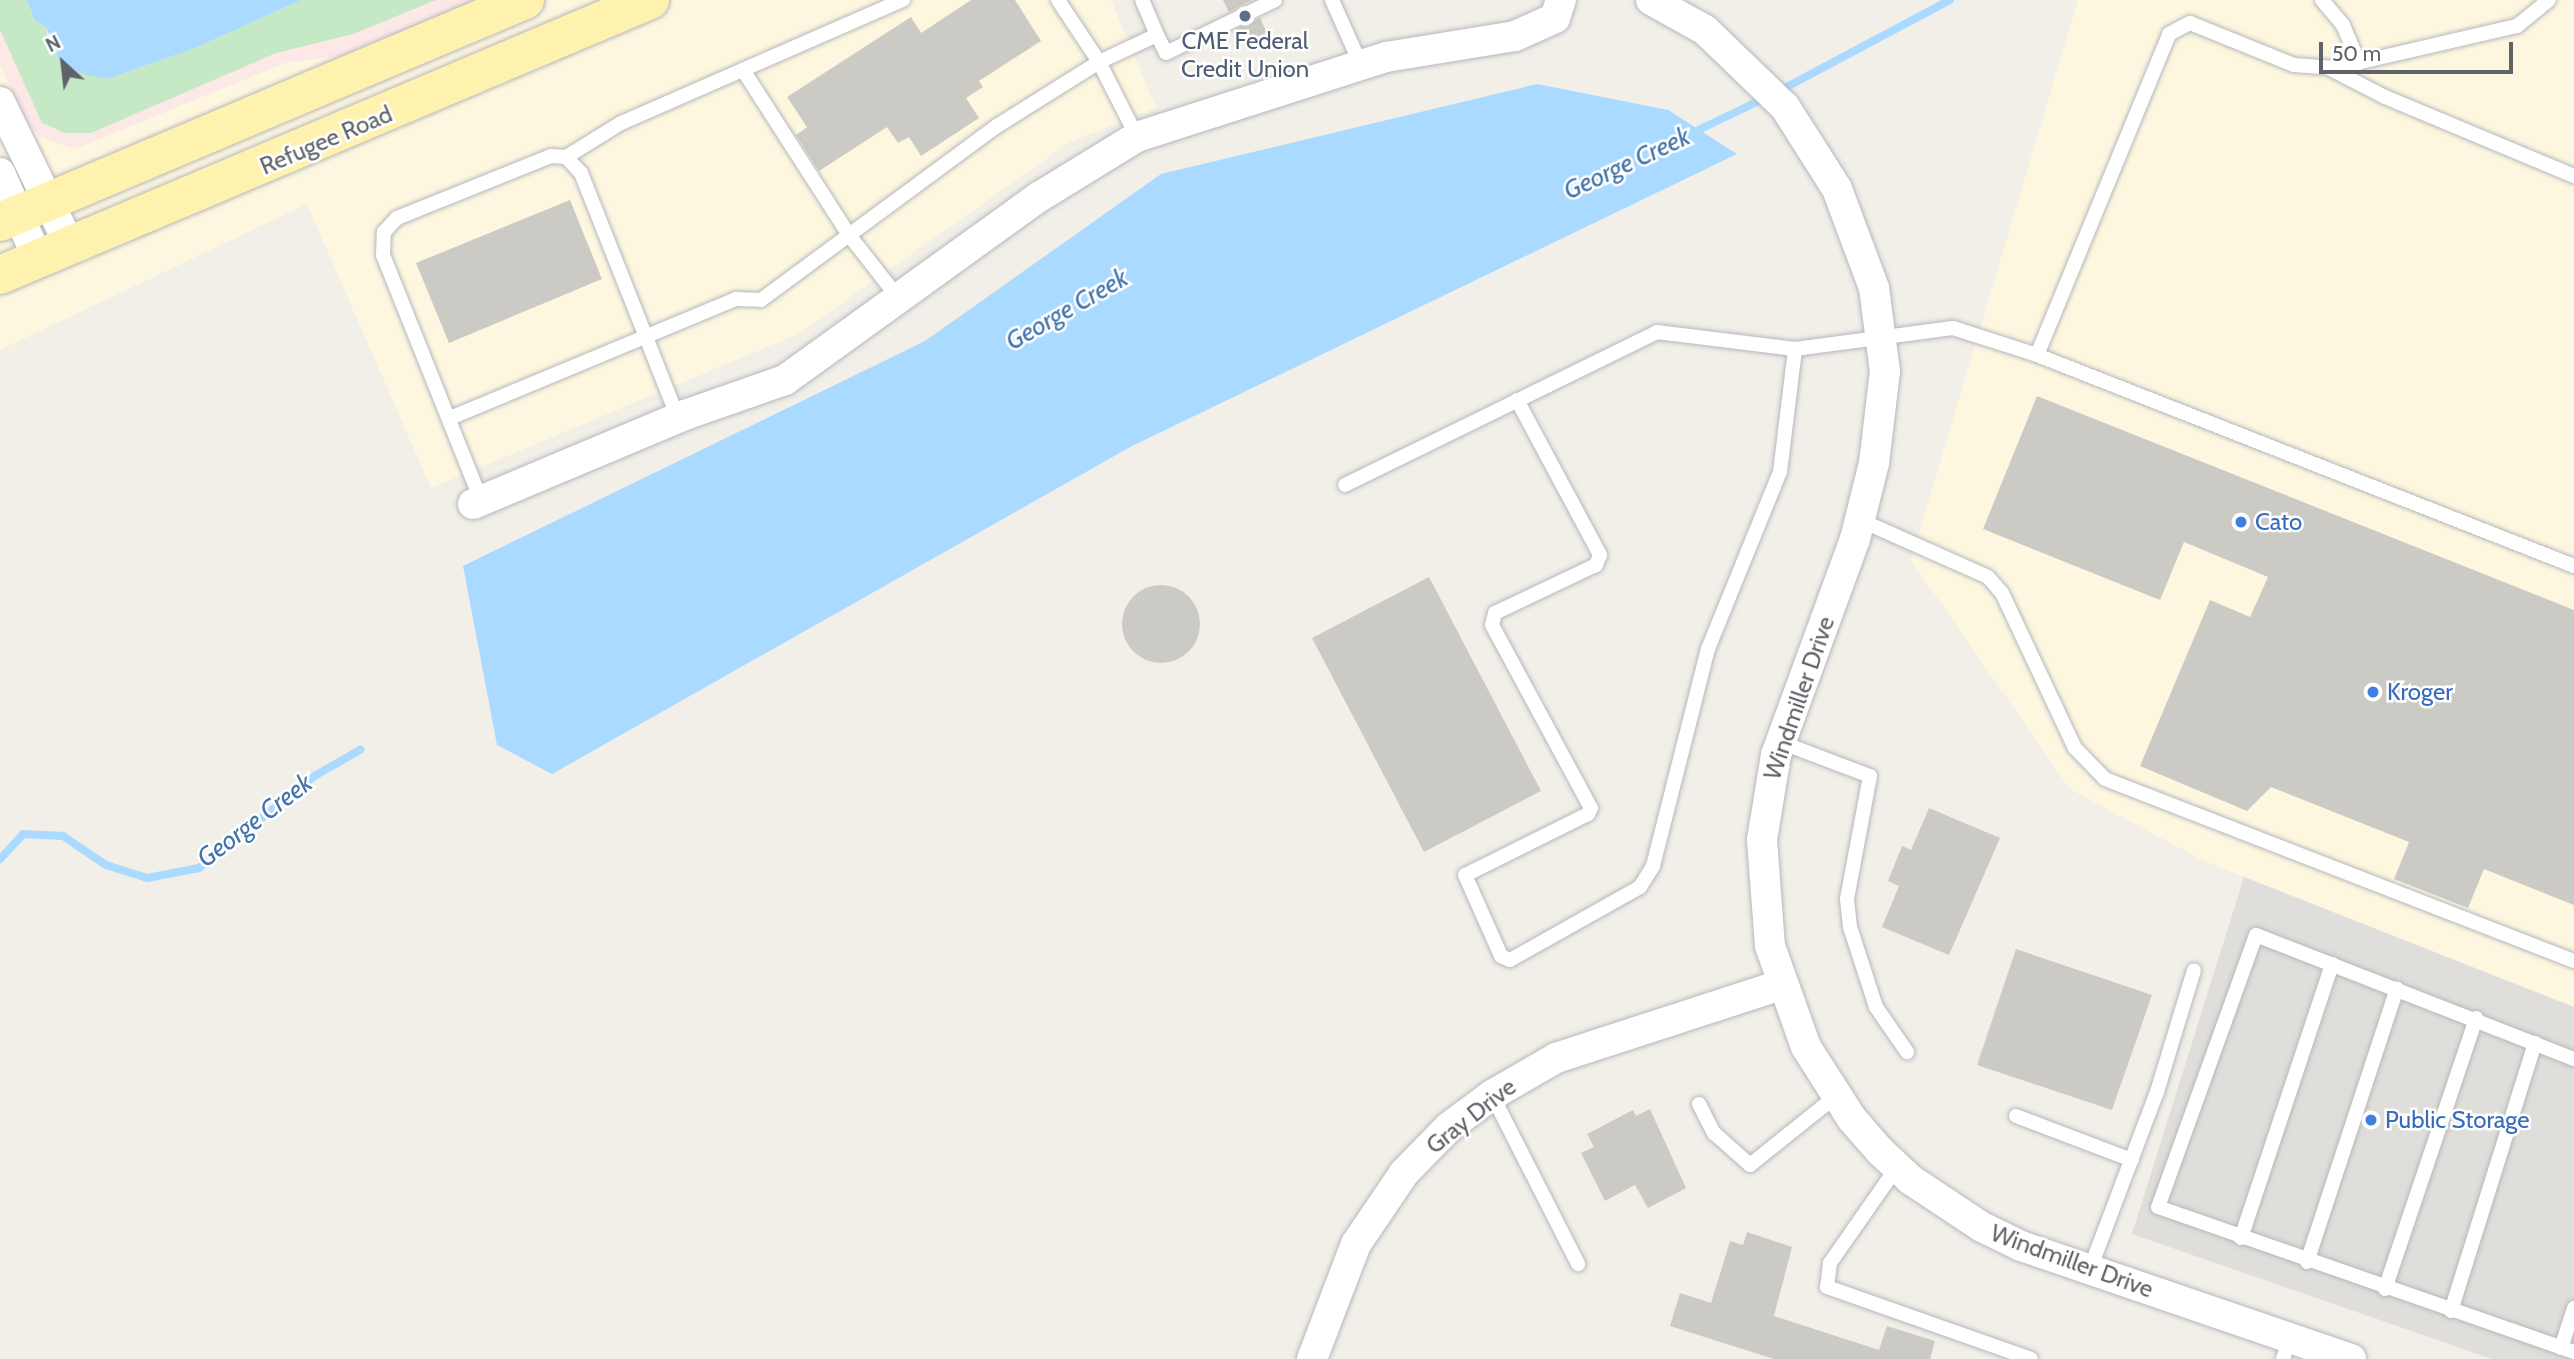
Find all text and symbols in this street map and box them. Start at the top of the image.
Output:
marker: CME Federal Credit Union [1237,8,1253,24]
place label: CME Federal Credit Union [1181,27,1309,83]
north arrow [28,28,98,98]
scale bar [2322,28,2516,72]
text: N [42,31,64,57]
text: 50 m [2332,41,2381,66]
street label: Refugee Road [256,99,396,181]
water label: George Creek [1559,121,1695,207]
water label: George Creek [1000,263,1134,357]
place label: Cato [2255,508,2302,536]
marker: Cato [2233,514,2249,530]
street label: Windmiller Drive [1758,613,1840,783]
place label: Kroger [2387,678,2453,706]
marker: Kroger [2365,684,2381,700]
water label: George Creek [191,768,319,874]
street label: Gray Drive [1420,1072,1522,1160]
place label: Public Storage [2385,1106,2530,1134]
marker: Public Storage [2363,1112,2379,1128]
street label: Windmiller Drive [1987,1218,2157,1304]

